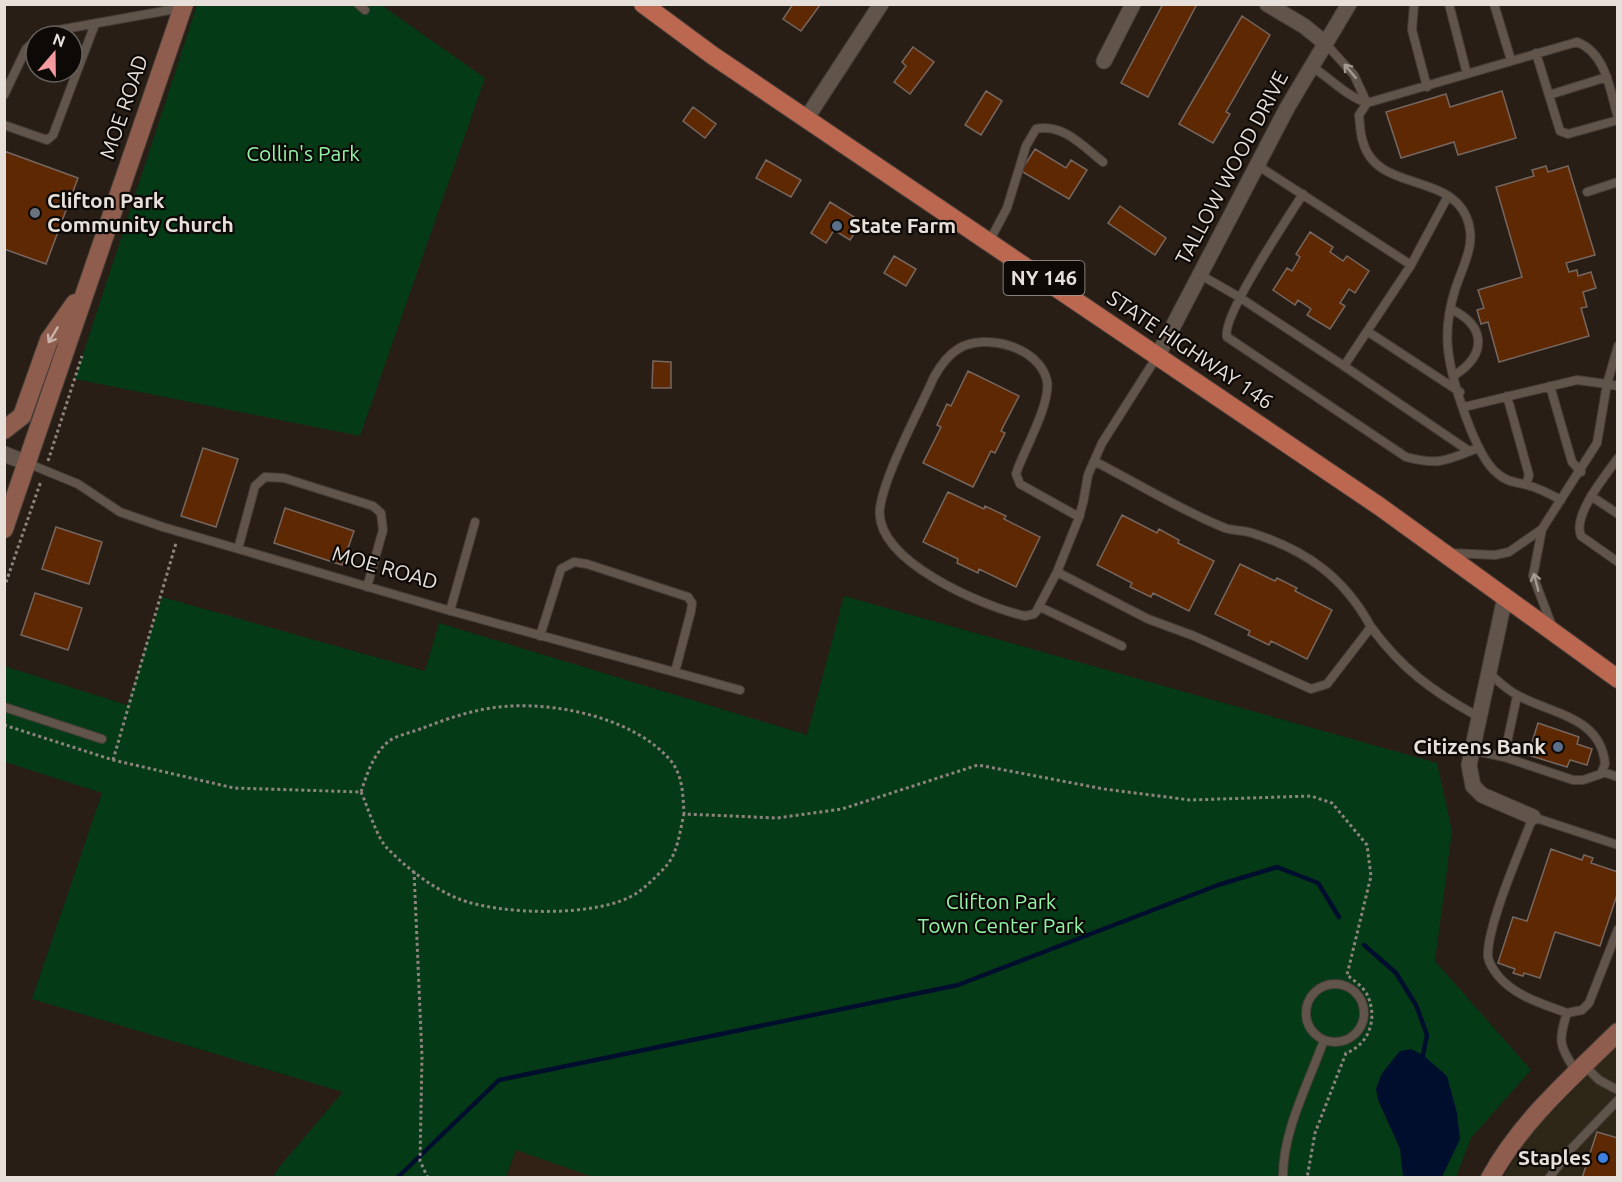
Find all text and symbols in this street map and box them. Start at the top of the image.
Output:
north arrow [24,24,84,84]
text: N [50,29,68,50]
street label: MOE ROAD [94,51,152,162]
one-way arrow [1343,63,1356,79]
street label: TALLOW WOOD DRIVE [1170,67,1292,268]
park label: Collin's Park [246,141,360,165]
place label: Clifton Park Community Church [47,188,234,236]
marker: Clifton Park Community Church [28,206,42,220]
place label: State Farm [849,213,956,237]
marker: State Farm [830,219,844,233]
road number: NY 146 [1004,261,1084,295]
street label: STATE HIGHWAY 146 [1103,285,1278,414]
one-way arrow [47,326,59,343]
street label: MOE ROAD [330,541,441,594]
one-way arrow [1529,573,1541,592]
place label: Citizens Bank [1413,734,1546,758]
marker: Citizens Bank [1551,740,1565,754]
park label: Clifton Park Town Center Park [918,889,1085,937]
place label: Staples [1518,1145,1591,1169]
marker: Staples [1596,1151,1610,1165]

